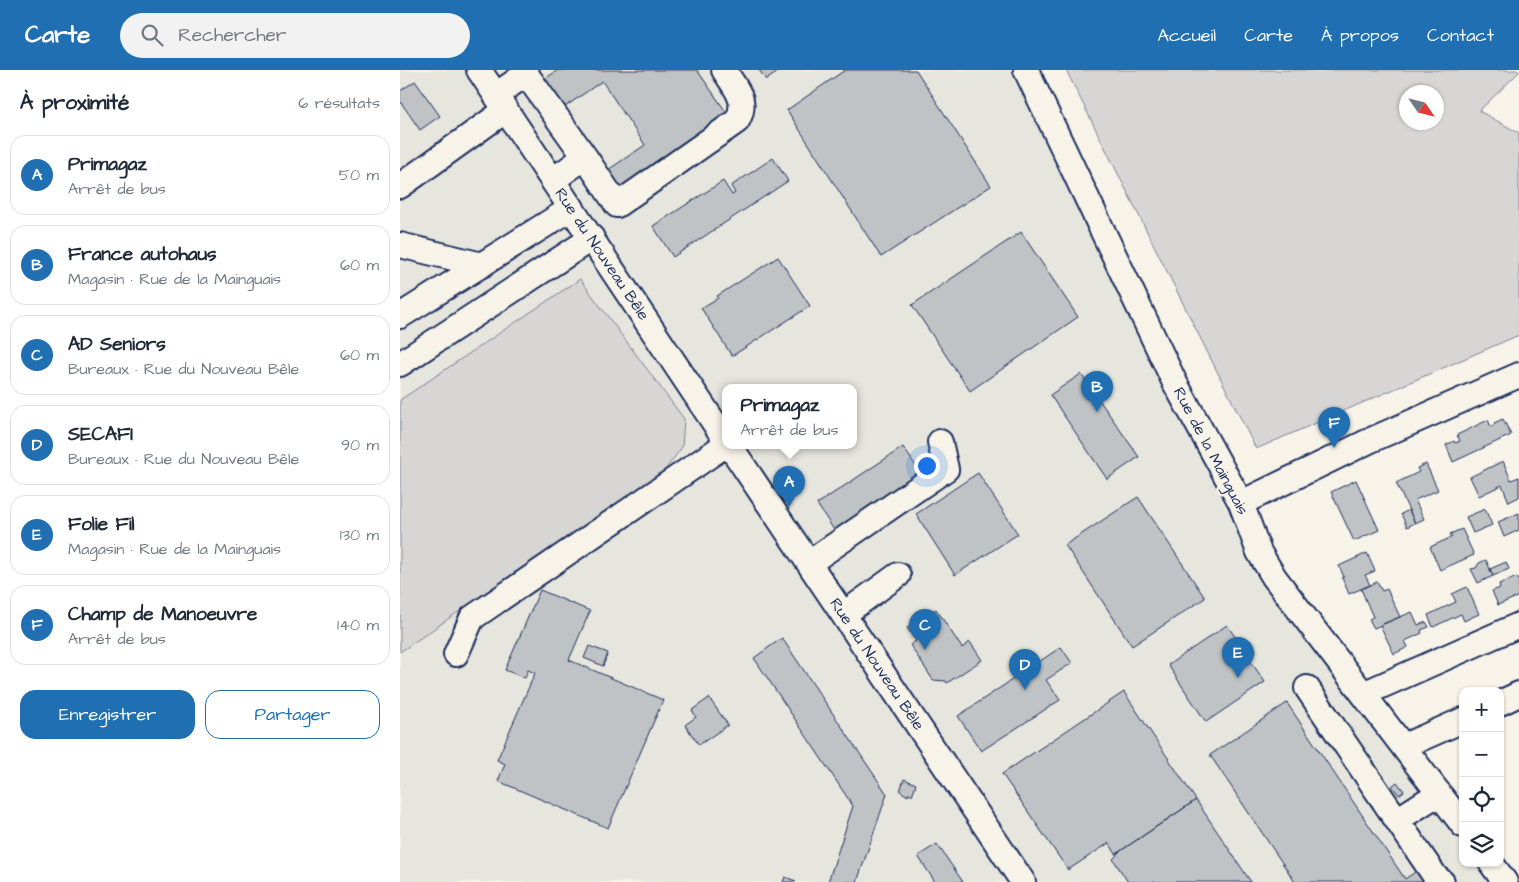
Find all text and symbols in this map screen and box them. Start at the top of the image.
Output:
search box [120,13,470,58]
text: Carte [25,18,90,52]
icon: search [138,21,166,49]
text: Rechercher [178,22,286,49]
text: Accueil [1157,23,1216,48]
text: Carte [1244,23,1293,48]
text: À propos [1321,23,1399,48]
text: Contact [1427,23,1494,48]
north arrow [1399,85,1444,130]
text: À proximité [20,88,129,117]
text: 6 résultats [298,92,380,114]
text: Primagaz [68,151,147,178]
text: A [32,164,42,186]
text: 50 m [339,164,379,186]
text: Arrêt de bus [68,178,166,200]
street label: Rue du Nouveau Bêle [549,183,655,325]
text: France autohaus [68,241,217,268]
text: B [31,254,43,276]
text: 60 m [340,254,379,276]
text: Magasin · Rue de la Mainguais [68,268,281,290]
text: AD Seniors [68,331,166,358]
text: C [31,344,43,366]
text: 60 m [340,344,379,366]
text: Bureaux · Rue du Nouveau Bêle [68,358,299,380]
pin: B [1081,371,1113,412]
street label: Rue de la Mainguais [1167,383,1254,519]
popup [722,384,857,449]
text: Primagaz [741,392,819,419]
pin: F [1318,407,1350,448]
text: Arrêt de bus [741,419,838,441]
text: SECAFI [68,421,133,448]
text: D [32,434,42,456]
text: 90 m [341,434,379,456]
text: Bureaux · Rue du Nouveau Bêle [68,448,299,470]
your location [914,453,940,479]
pin: A [773,466,805,507]
text: Folie Fil [68,511,135,538]
text: E [32,524,42,546]
text: 130 m [340,524,379,546]
text: Magasin · Rue de la Mainguais [68,538,281,560]
street label: Rue du Nouveau Bêle [824,593,930,735]
text: Champ de Manoeuvre [68,601,257,628]
pin: C [909,609,941,650]
text: F [31,614,43,636]
text: 140 m [337,614,379,636]
text: Arrêt de bus [68,628,166,650]
pin: E [1222,637,1254,678]
pin: D [1009,649,1041,690]
map controls [1459,687,1504,867]
button: + [1459,687,1504,732]
button: Enregistrer [20,690,195,739]
button: Partager [205,690,380,739]
button: − [1459,732,1504,777]
button: locate [1459,777,1504,822]
button: layers [1459,822,1504,867]

